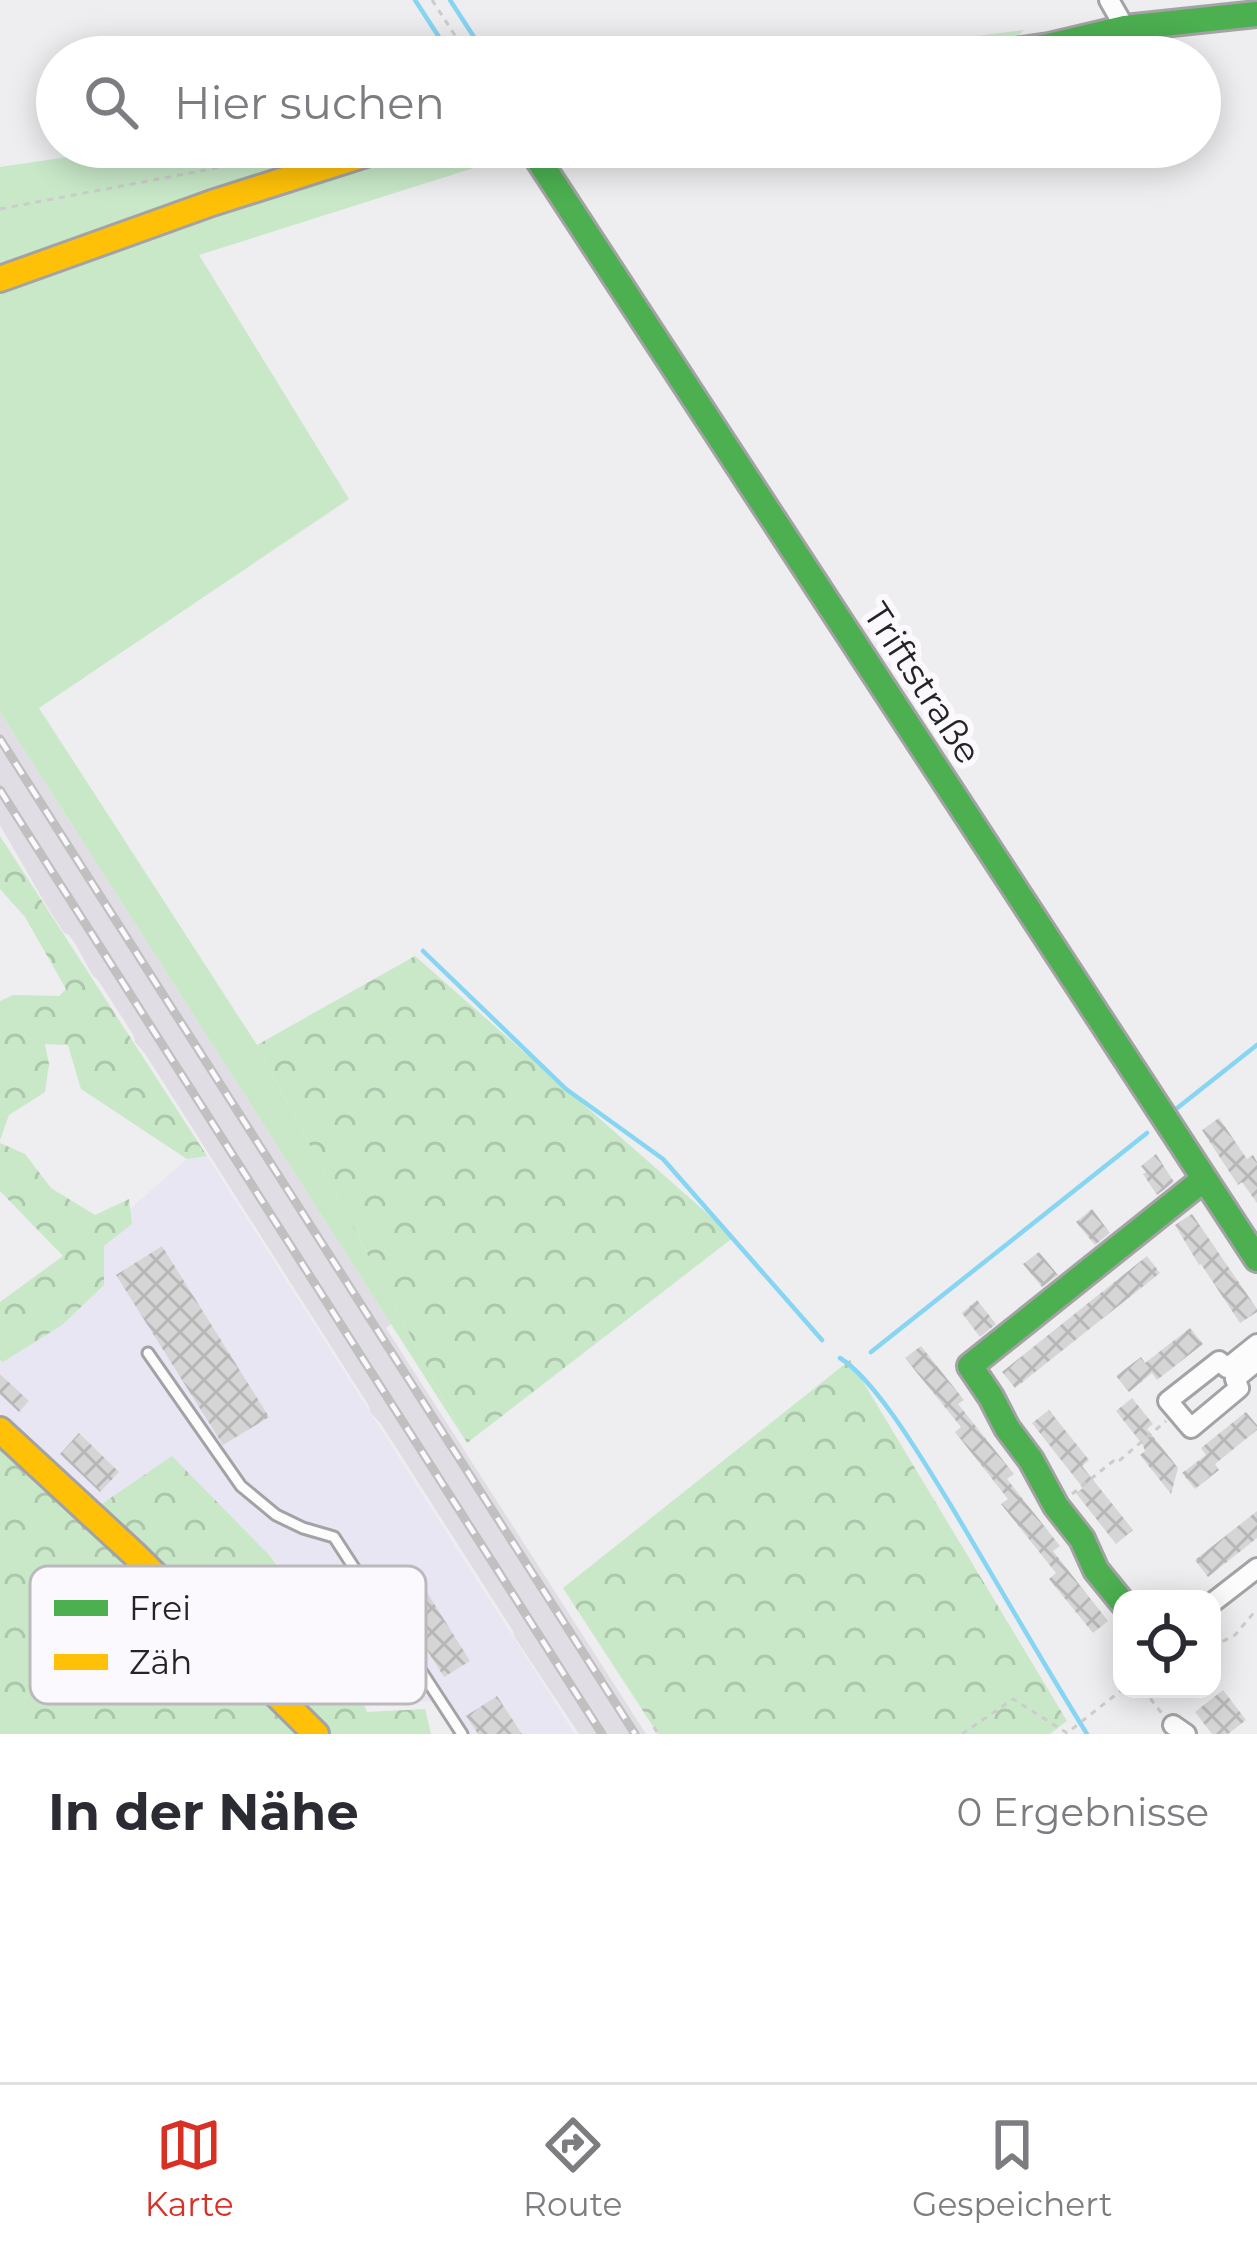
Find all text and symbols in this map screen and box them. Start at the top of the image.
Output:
search box [36,36,1221,168]
icon: search [78,69,144,135]
text: Hier suchen [174,75,445,130]
street label: Triftstraße [855,594,991,772]
legend [30,1566,426,1704]
text: Frei [129,1588,191,1628]
map controls [1113,1590,1221,1698]
button: locate [1113,1590,1221,1698]
text: Zäh [129,1642,192,1682]
text: In der Nähe [48,1781,359,1843]
text: 0 Ergebnisse [957,1788,1209,1836]
tab: Karte [145,2112,234,2224]
tab: Route [523,2112,622,2224]
tab: Gespeichert [912,2112,1112,2224]

